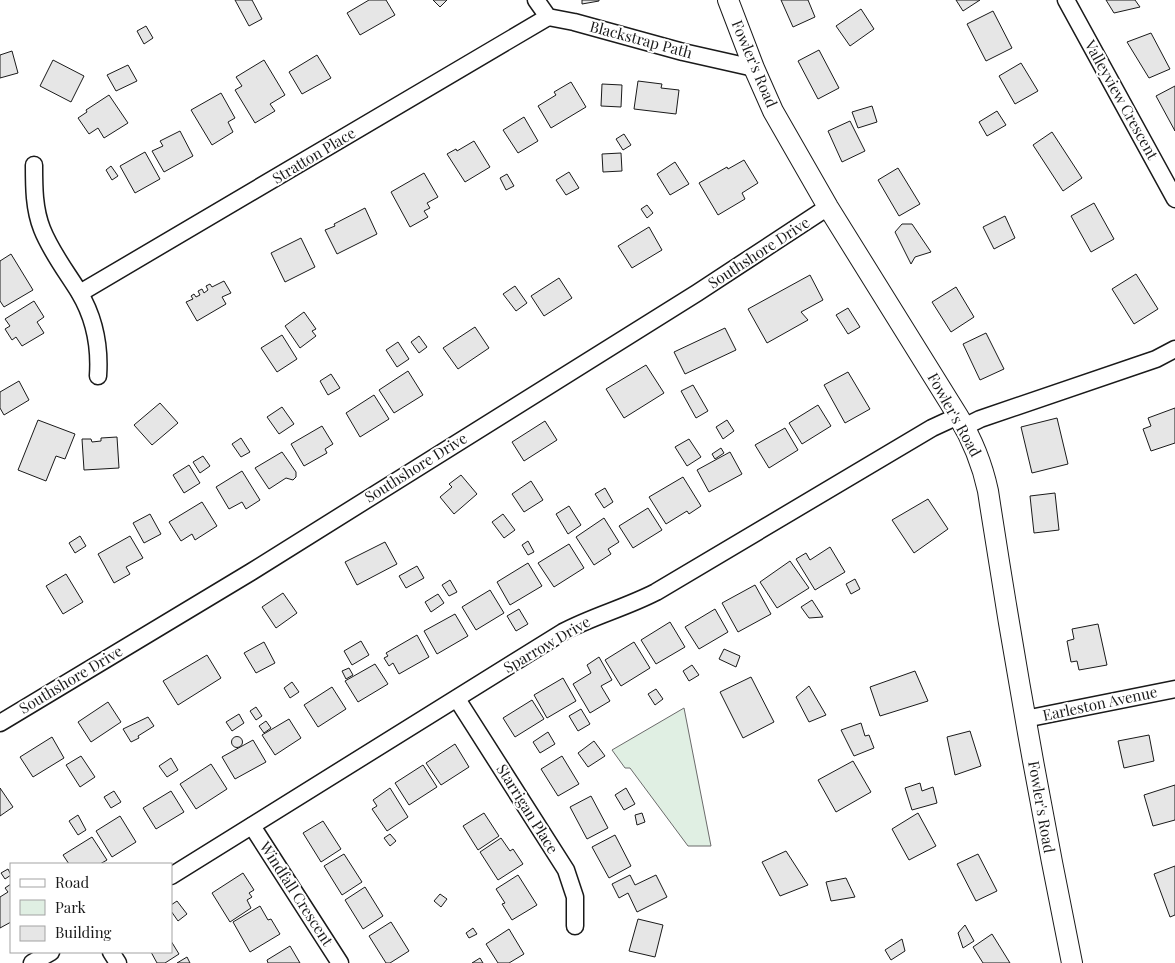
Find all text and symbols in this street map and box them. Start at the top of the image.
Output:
street label: Blackstrap Path [588,16,695,62]
street label: Fowler's Road [727,17,782,111]
street label: Valleyview Crescent [1080,35,1163,163]
street label: Stratton Place [268,122,359,188]
street label: Southshore Drive [704,212,813,292]
street label: Fowler's Road [924,369,986,460]
street label: Southshore Drive [360,428,471,507]
street label: Sparrow Drive [499,611,594,677]
street label: Southshore Drive [15,640,126,718]
street label: Earleston Avenue [1041,681,1159,725]
street label: Fowler's Road [1024,759,1060,855]
street label: Starrigan Place [492,760,563,857]
street label: Windfall Crescent [255,837,338,950]
legend [10,863,172,953]
text: Road [55,872,89,892]
text: Park [55,897,87,917]
text: Building [55,922,112,942]

